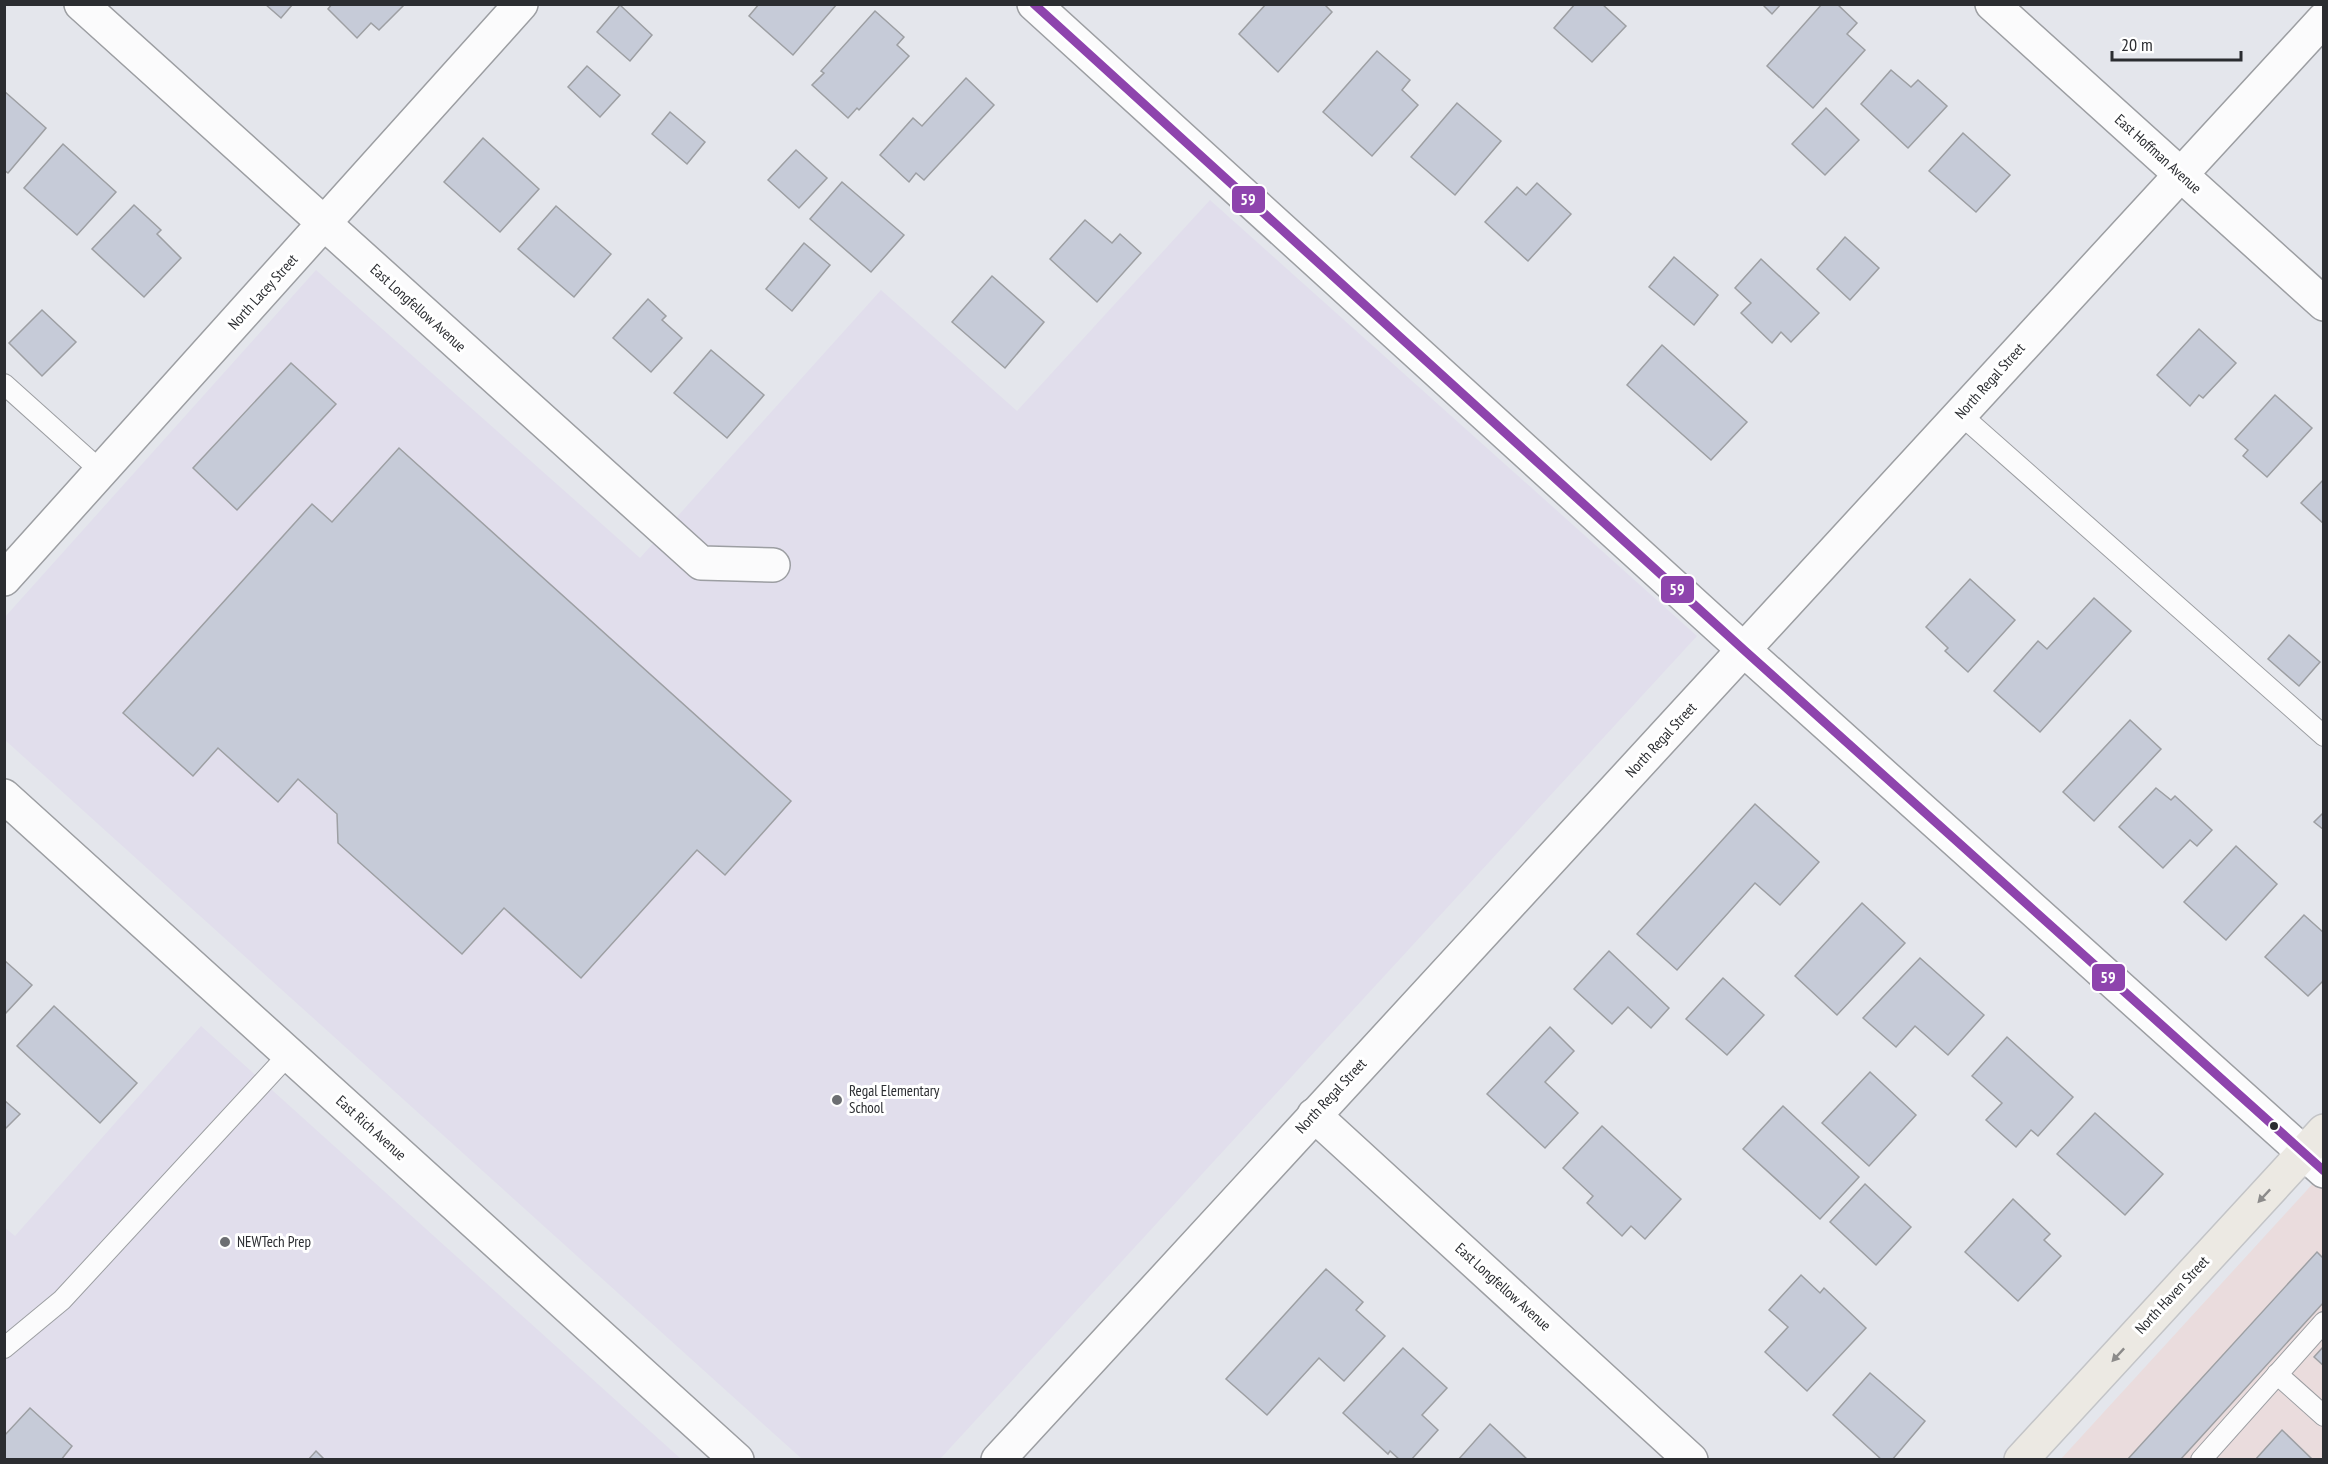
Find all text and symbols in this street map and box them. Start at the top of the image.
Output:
scale bar [2112,24,2241,62]
text: 20 m [2121,33,2153,56]
street label: East Hoffman Avenue [2111,110,2206,197]
line badge: 59 [1231,185,1266,214]
text: 59 [1240,189,1256,209]
street label: North Lacey Street [224,250,302,333]
street label: East Longfellow Avenue [366,260,470,356]
street label: North Regal Street [1951,339,2029,423]
line badge: 59 [1660,575,1695,604]
text: 59 [1669,579,1685,599]
street label: North Regal Street [1621,698,1700,781]
line badge: 59 [2091,963,2126,992]
text: 59 [2100,967,2116,987]
street label: North Regal Street [1291,1054,1370,1137]
place label: Regal Elementary School [849,1081,940,1117]
street label: East Rich Avenue [332,1091,410,1164]
marker: Regal Elementary School [830,1093,844,1107]
unlabelled marker [2268,1120,2280,1132]
one-way arrow [2258,1188,2271,1203]
place label: NEWTech Prep [237,1232,311,1251]
marker: NEWTech Prep [218,1235,232,1249]
street label: East Longfellow Avenue [1451,1239,1555,1335]
street label: North Haven Street [2131,1252,2213,1338]
one-way arrow [2111,1347,2125,1362]

